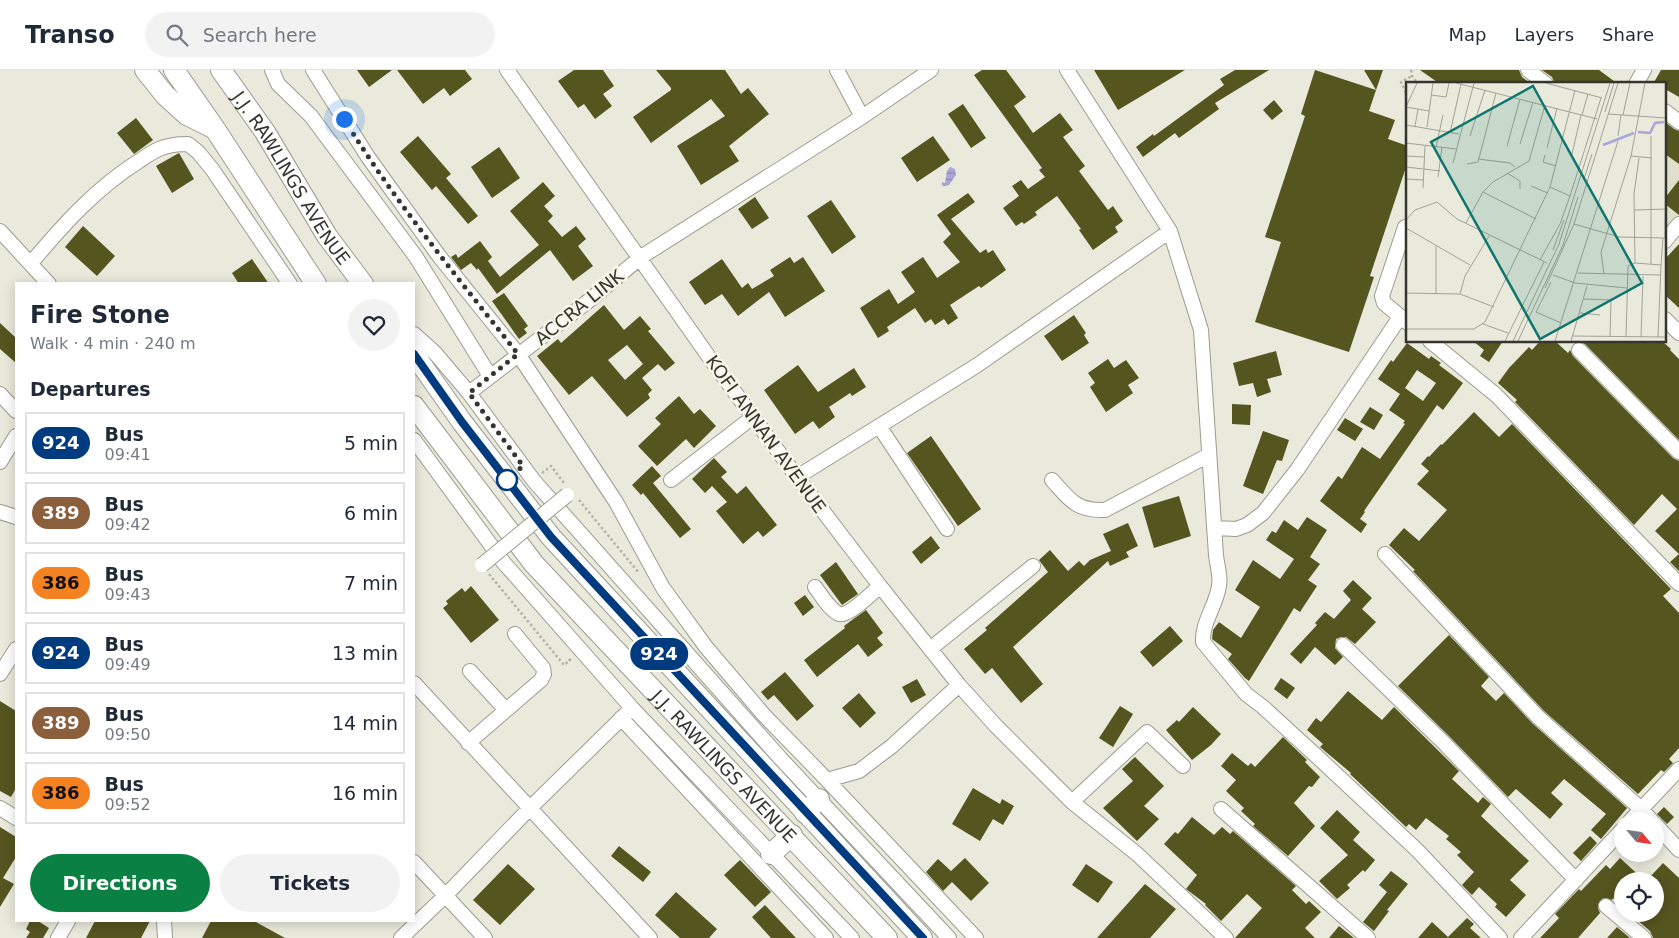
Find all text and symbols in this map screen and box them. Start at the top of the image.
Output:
search box [145,12,495,57]
text: Transo [25,21,115,49]
icon: search [163,21,191,49]
text: Search here [203,24,317,46]
text: Map [1448,24,1486,45]
text: Layers [1514,24,1574,45]
text: Share [1602,24,1654,45]
inset map [1406,82,1666,342]
street label: J.J. RAWLINGS AVENUE [228,86,355,268]
your location [332,107,357,132]
street label: ACCRA LINK [531,264,628,349]
button: heart [348,299,400,351]
text: Fire Stone [30,301,170,329]
text: Walk · 4 min · 240 m [30,334,195,353]
street label: KOFI ANNAN AVENUE [702,351,830,517]
text: Departures [30,378,151,400]
text: Bus [105,423,144,445]
text: 924 [42,432,80,453]
text: 5 min [344,432,398,454]
text: 09:41 [105,445,151,464]
unlabelled marker [496,469,518,491]
text: Bus [105,493,144,515]
text: 389 [42,502,80,523]
text: 6 min [344,502,398,524]
text: 09:42 [105,515,151,534]
text: Bus [105,563,144,585]
text: 386 [42,572,80,593]
text: 7 min [344,572,398,594]
text: 09:43 [105,585,151,604]
text: Bus [105,633,144,655]
line badge: 924 [630,638,688,670]
text: 924 [42,642,80,663]
text: 13 min [332,642,398,664]
text: 924 [640,643,678,664]
text: 09:49 [105,655,151,674]
street label: J.J. RAWLINGS AVENUE [647,685,801,846]
text: Bus [105,703,144,725]
text: 389 [42,712,80,733]
text: 14 min [332,712,398,734]
text: 09:50 [105,725,151,744]
text: Bus [105,773,144,795]
text: 386 [42,782,80,803]
text: 16 min [332,782,398,804]
text: 09:52 [105,795,151,814]
north arrow [1614,812,1664,862]
map controls [1614,812,1664,922]
button: Directions [30,854,210,912]
button: Tickets [220,854,400,912]
button: locate [1614,872,1664,922]

